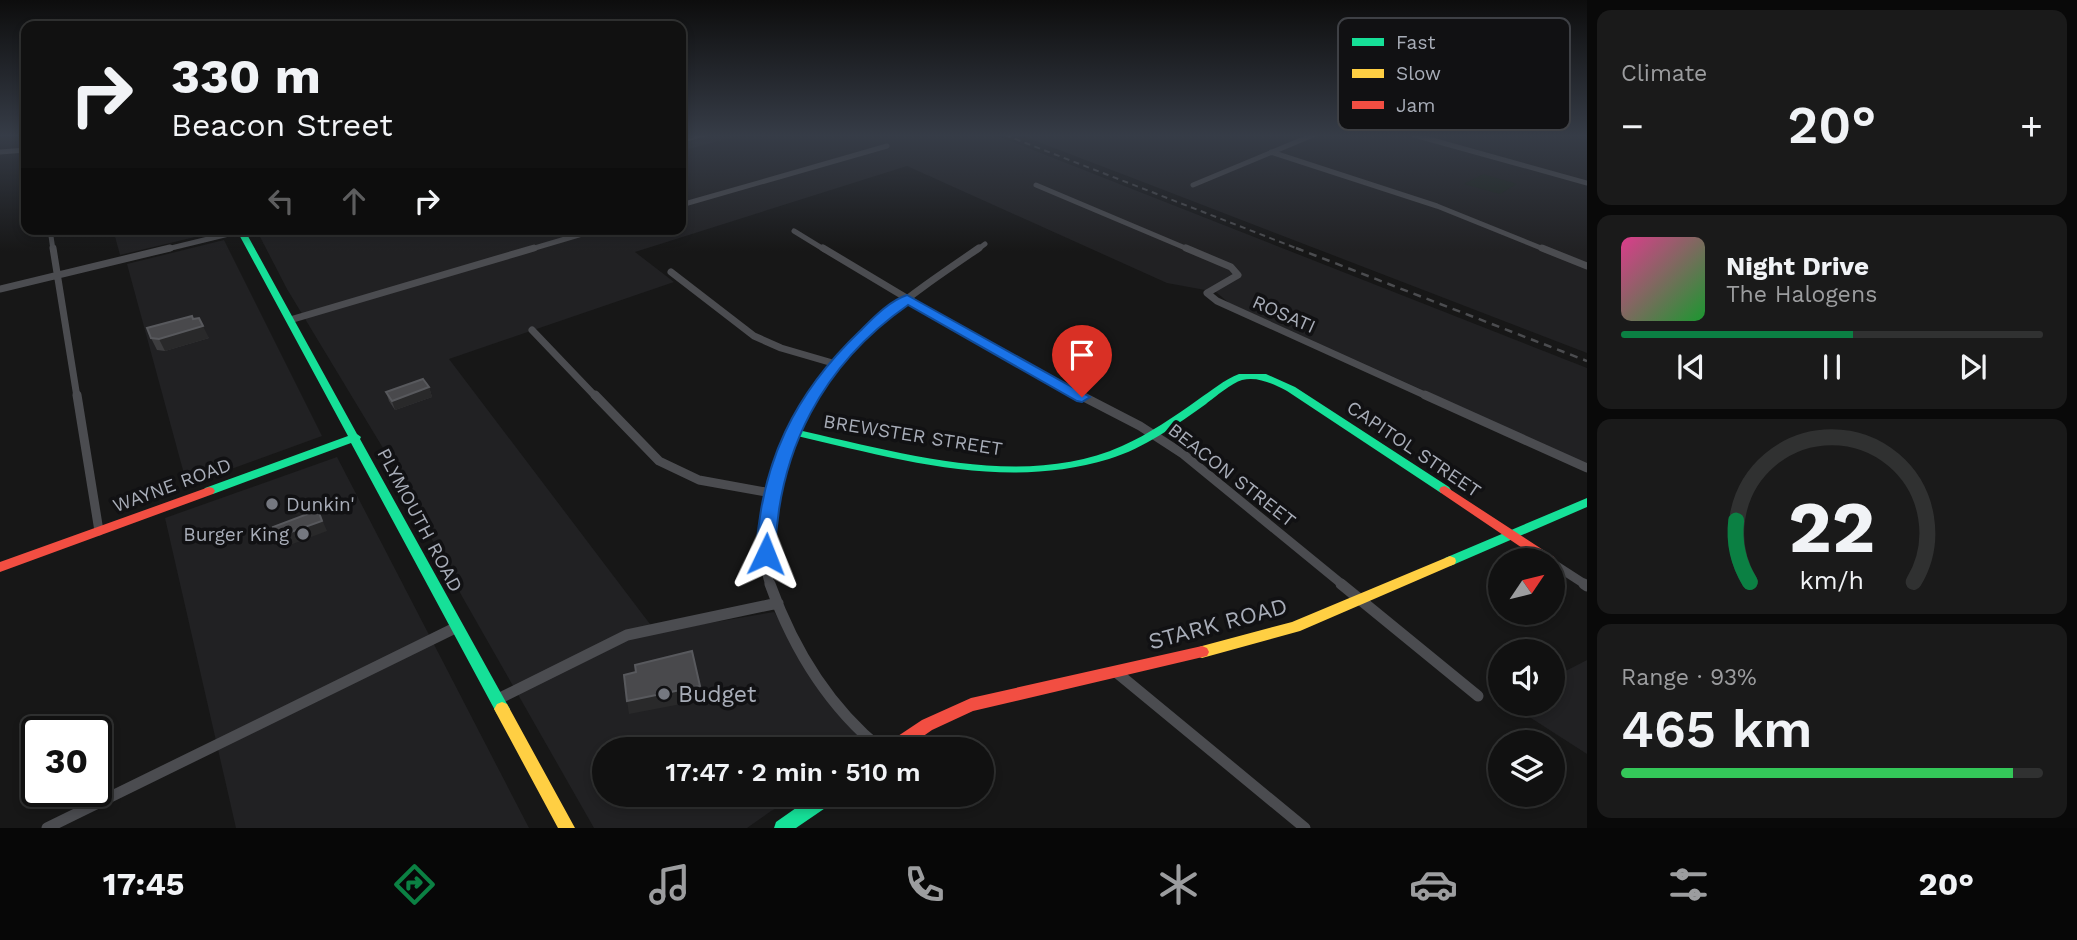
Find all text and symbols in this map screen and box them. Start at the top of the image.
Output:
legend [1338,18,1570,130]
text: Fast [1396,31,1435,54]
text: 330 m [171,47,321,105]
icon: right [56,49,147,140]
text: Climate [1621,60,1707,87]
text: Slow [1396,62,1441,85]
text: Jam [1396,94,1435,117]
text: 20° [1788,95,1876,156]
text: − [1621,104,1644,148]
text: + [2020,104,2043,148]
text: Beacon Street [171,106,393,144]
icon: left [262,182,300,220]
icon: ahead [335,182,373,220]
icon: right [408,182,446,220]
text: Night Drive [1726,251,1869,281]
text: The Halogens [1726,281,1877,308]
street label: ROSATI [1249,290,1319,338]
pin [1052,325,1112,397]
icon: arrive [1063,336,1101,374]
icon: previous [1672,348,1710,386]
icon: pause [1813,348,1851,386]
icon: next [1954,348,1992,386]
street label: CAPITOL STREET [1343,396,1485,502]
street label: BREWSTER STREET [822,409,1004,461]
street label: BEACON STREET [1164,418,1300,532]
street label: PLYMOUTH ROAD [372,444,468,596]
street label: WAYNE ROAD [110,453,234,517]
text: 22 [1789,485,1875,571]
place label: Dunkin' [286,493,355,516]
marker: Dunkin' [264,496,280,512]
position arrow [729,517,803,591]
place label: Burger King [183,523,290,546]
marker: Burger King [295,526,311,542]
north arrow [1488,548,1564,625]
map controls [1488,548,1565,807]
text: km/h [1800,566,1864,595]
street label: STARK ROAD [1146,593,1290,655]
button: sound [1488,639,1565,716]
text: Range · 93% [1621,664,1757,691]
place label: Budget [678,681,757,708]
marker: Budget [656,686,672,702]
text: 465 km [1621,699,1812,760]
speed limit sign: 30 [21,716,112,807]
button: layers [1488,730,1565,807]
text: 17:47 · 2 min · 510 m [666,757,921,787]
icon: directions [390,860,439,909]
icon: music [645,860,694,909]
icon: phone [900,860,949,909]
icon: climate [1154,860,1203,909]
icon: car [1409,860,1458,909]
icon: filters [1664,860,1713,909]
text: 17:45 [103,865,185,903]
text: 20° [1919,865,1974,903]

